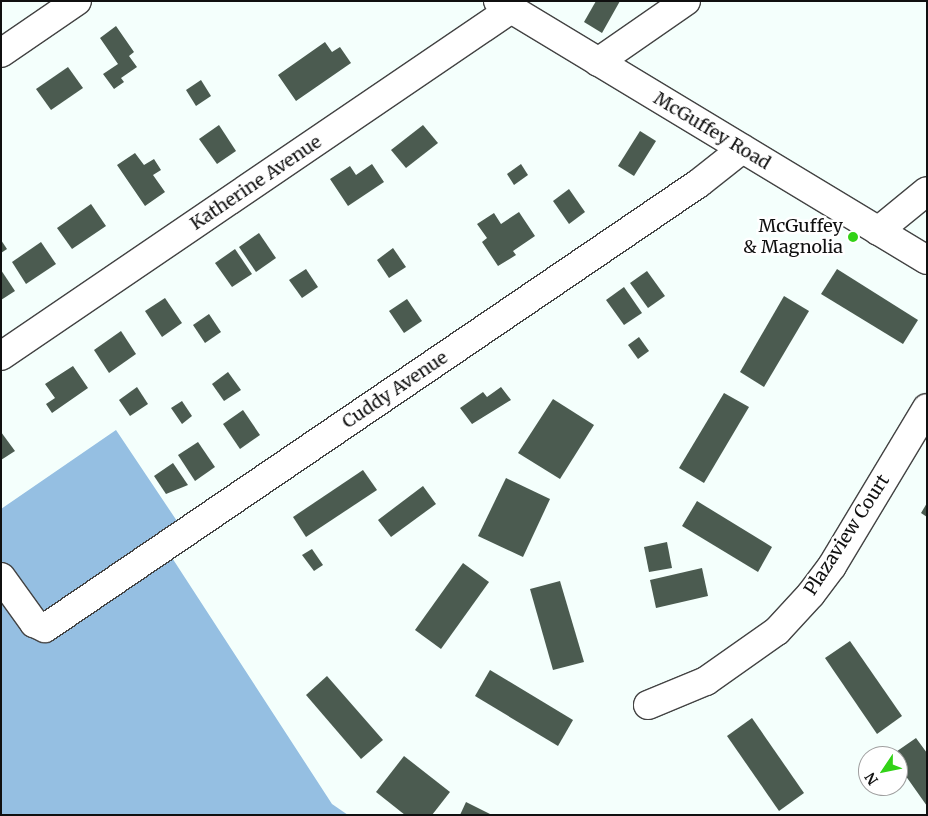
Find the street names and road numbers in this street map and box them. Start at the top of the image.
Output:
street label: McGuffey Road [650,88,774,174]
street label: Katherine Avenue [186,131,326,235]
street label: Cuddy Avenue [338,347,452,433]
street label: Plazaview Court [800,471,894,599]

